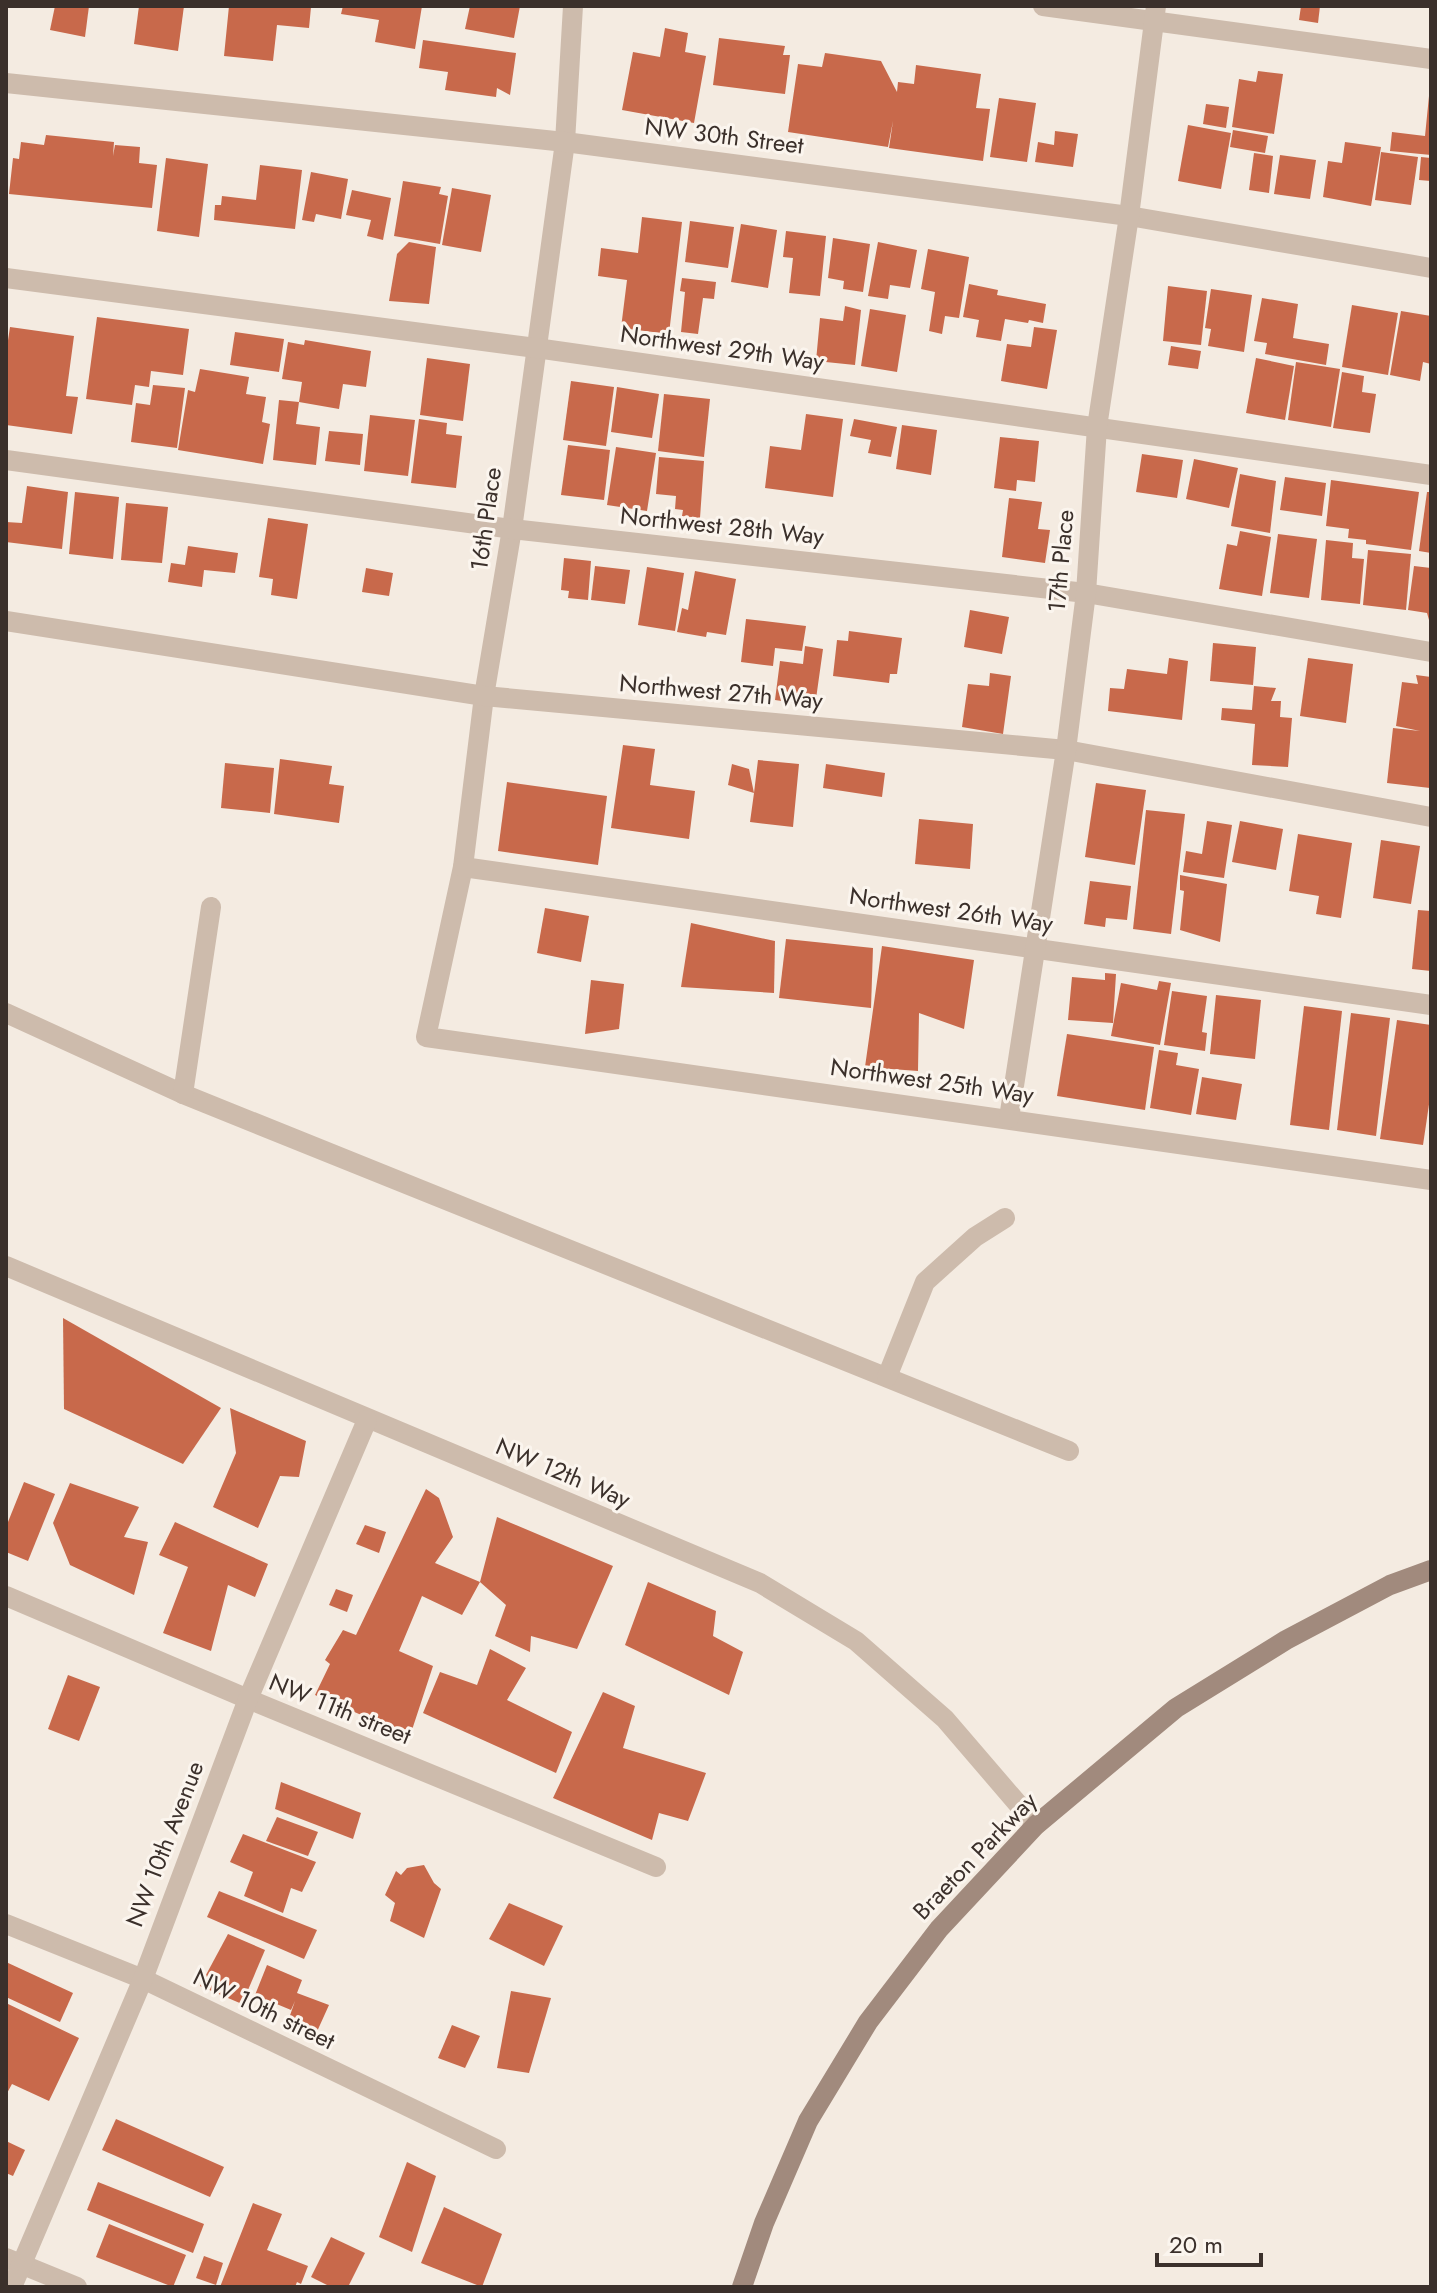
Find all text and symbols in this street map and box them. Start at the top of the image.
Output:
street label: NW 30th Street [643,108,806,163]
street label: Northwest 29th Way [618,316,827,379]
street label: 16th Place [461,465,510,573]
street label: Northwest 28th Way [618,497,826,554]
street label: 17th Place [1039,508,1082,614]
street label: Northwest 27th Way [618,665,825,718]
street label: Northwest 26th Way [847,878,1056,941]
street label: Northwest 25th Way [828,1049,1037,1112]
street label: NW 12th Way [491,1429,636,1517]
street label: NW 11th street [264,1664,417,1753]
street label: NW 10th Avenue [117,1756,212,1932]
street label: Braeton Parkway [905,1784,1045,1927]
street label: NW 10th street [187,1959,341,2058]
scale bar [1157,2217,1261,2267]
text: 20 m [1169,2227,1223,2262]

